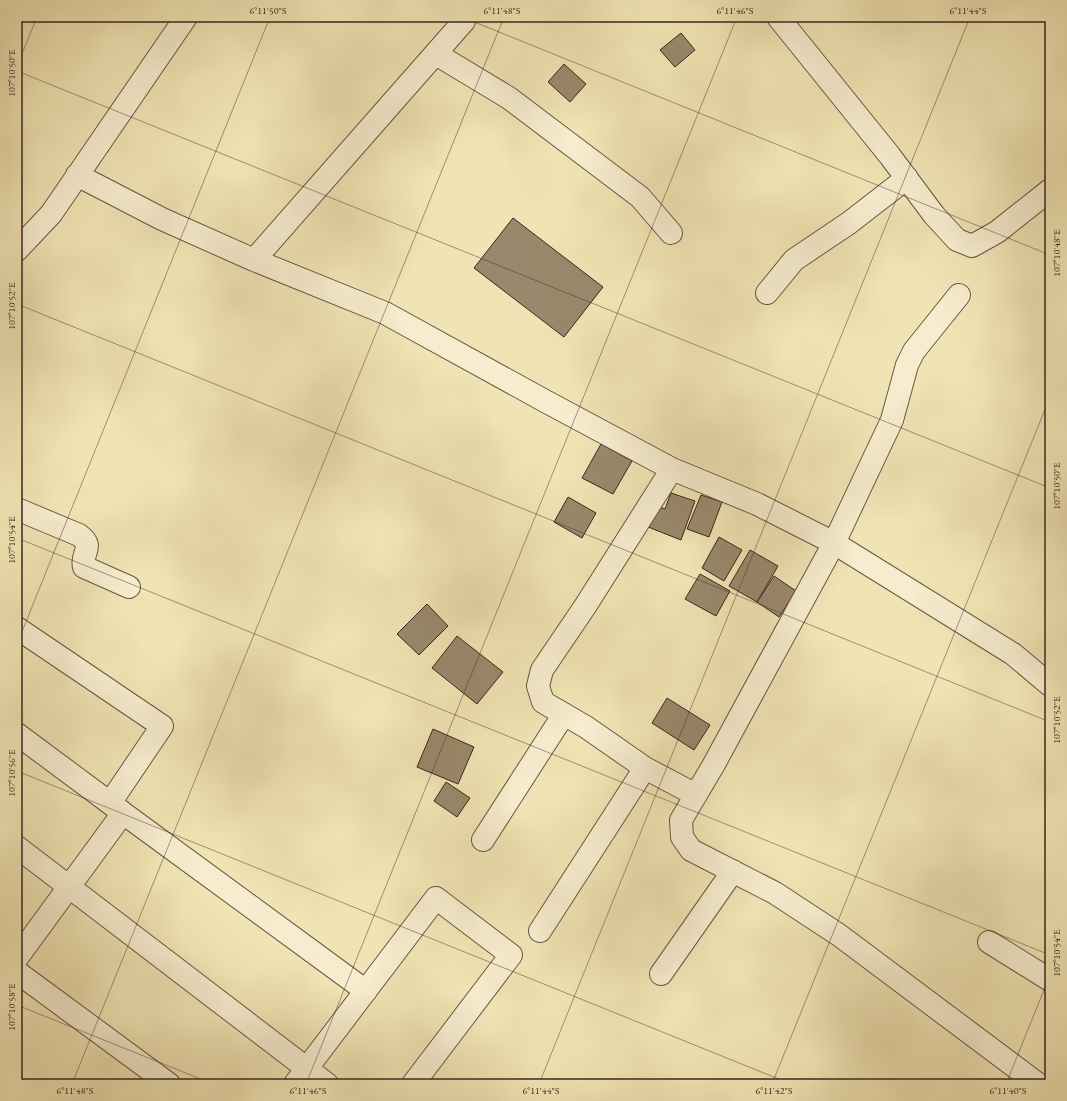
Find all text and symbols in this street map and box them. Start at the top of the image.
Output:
text: 6°11'50"S [250,4,287,17]
text: 6°11'48"S [484,4,521,17]
text: 6°11'46"S [717,4,754,17]
text: 6°11'44"S [950,4,987,17]
text: 107°10'50"E [5,49,18,97]
text: 107°10'48"E [1050,229,1063,277]
text: 107°10'52"E [5,282,18,330]
text: 107°10'50"E [1050,462,1063,510]
text: 107°10'54"E [5,516,18,564]
text: 107°10'52"E [1050,696,1063,744]
text: 107°10'56"E [5,749,18,797]
text: 107°10'54"E [1050,929,1063,977]
text: 107°10'58"E [5,983,18,1031]
text: 6°11'48"S [57,1084,94,1097]
text: 6°11'46"S [290,1084,327,1097]
text: 6°11'44"S [523,1084,560,1097]
text: 6°11'42"S [756,1084,793,1097]
text: 6°11'40"S [990,1084,1027,1097]

